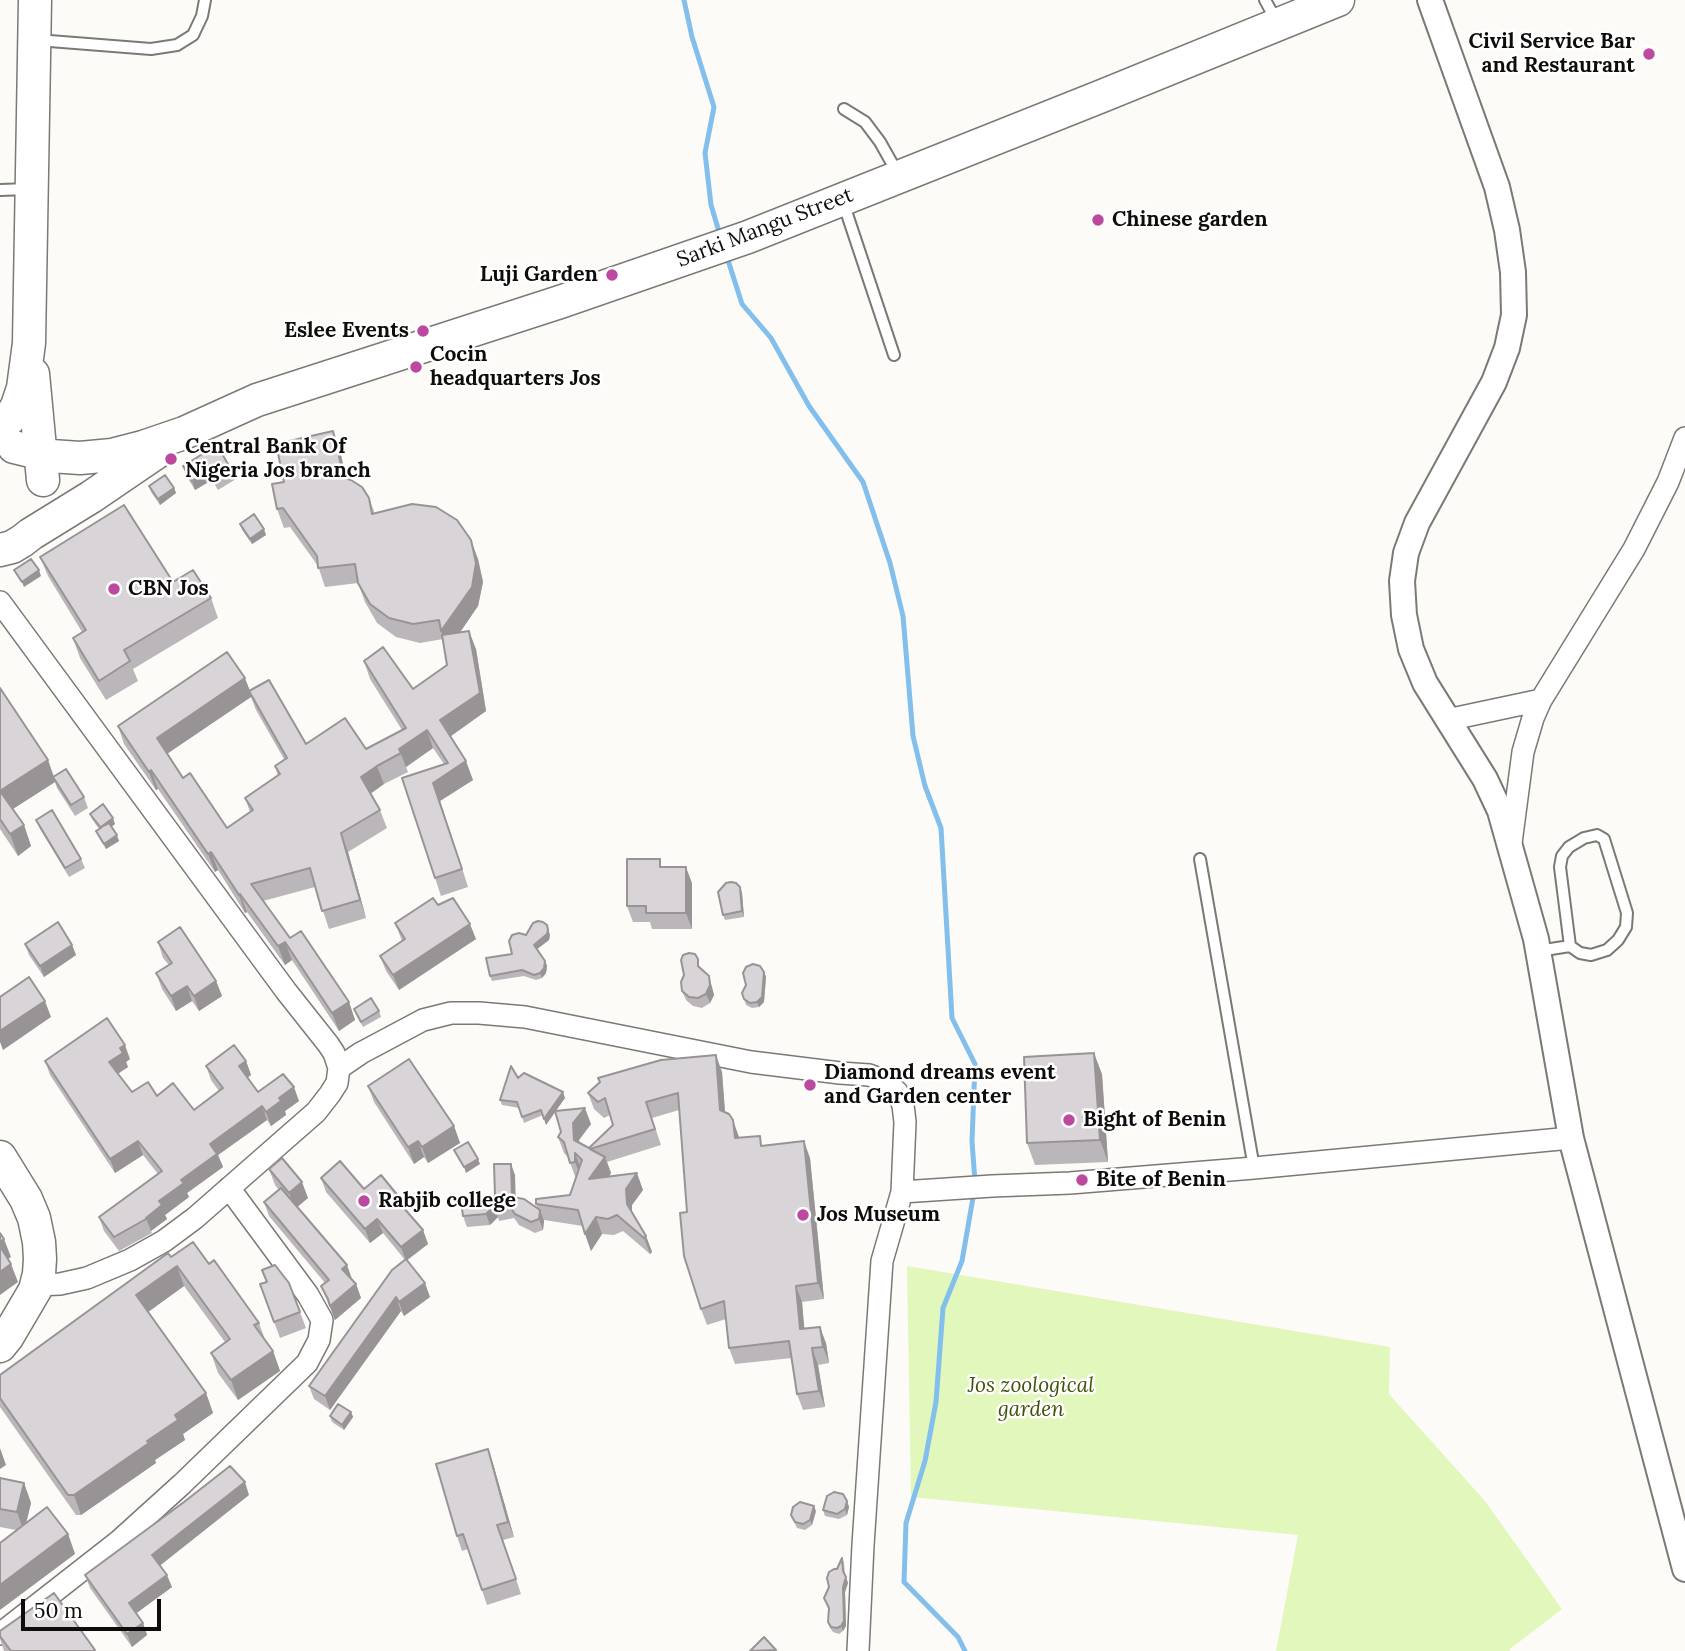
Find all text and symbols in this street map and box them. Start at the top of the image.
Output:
place label: Civil Service Bar and Restaurant [1469,29,1635,79]
marker: Civil Service Bar and Restaurant [1641,46,1657,62]
street label: Sarki Mangu Street [673,183,857,273]
place label: Chinese garden [1112,207,1268,233]
marker: Chinese garden [1090,212,1106,228]
place label: Luji Garden [480,262,598,288]
marker: Luji Garden [604,267,620,283]
place label: Eslee Events [284,318,409,344]
marker: Eslee Events [415,323,431,339]
place label: Cocin headquarters Jos [430,342,601,392]
marker: Cocin headquarters Jos [408,359,424,375]
place label: Central Bank Of Nigeria Jos branch [185,434,371,484]
marker: Central Bank Of Nigeria Jos branch [163,451,179,467]
place label: CBN Jos [128,576,209,602]
marker: CBN Jos [106,581,122,597]
place label: Diamond dreams event and Garden center [824,1060,1056,1110]
marker: Diamond dreams event and Garden center [802,1077,818,1093]
place label: Bight of Benin [1083,1107,1226,1133]
marker: Bight of Benin [1061,1112,1077,1128]
place label: Bite of Benin [1096,1167,1226,1193]
marker: Bite of Benin [1074,1172,1090,1188]
place label: Rabjib college [378,1188,516,1214]
marker: Rabjib college [356,1193,372,1209]
place label: Jos Museum [817,1202,940,1228]
marker: Jos Museum [795,1207,811,1223]
park label: Jos zoological garden [968,1373,1094,1423]
scale bar [24,1584,164,1628]
text: 50 m [34,1597,83,1624]

